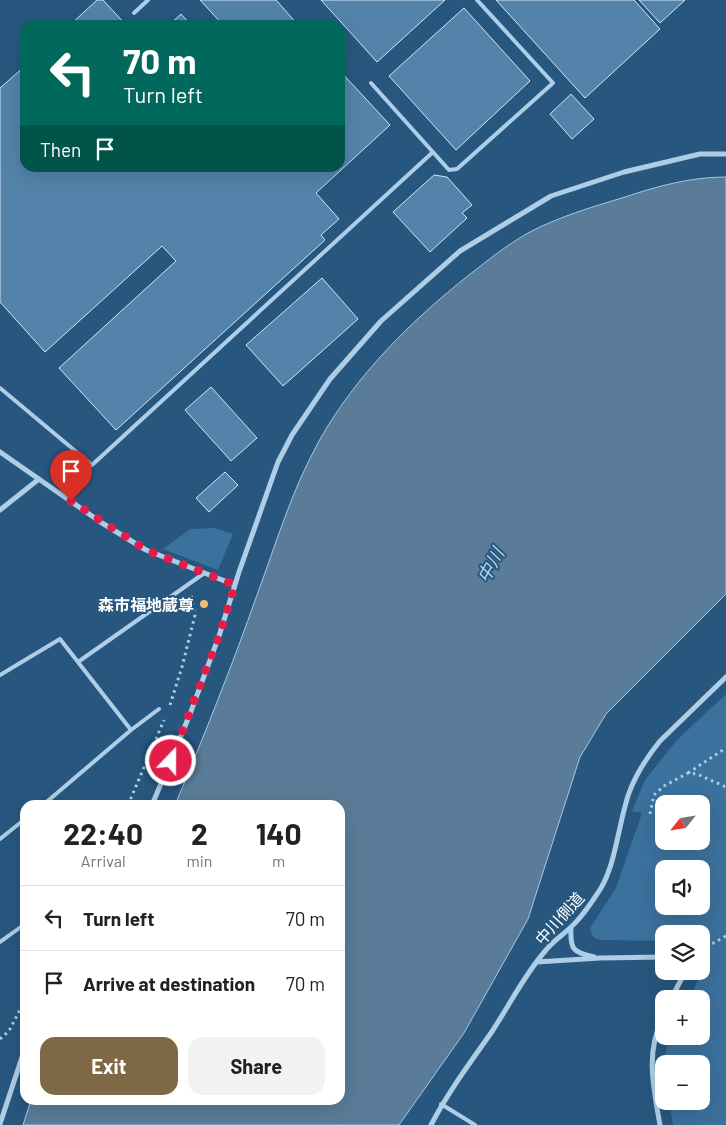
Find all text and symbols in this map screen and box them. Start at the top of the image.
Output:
text: 70 m [123,39,197,81]
icon: left [40,40,105,105]
text: Turn left [123,81,203,107]
icon: arrive [91,135,119,163]
text: Then [40,138,81,161]
pin [50,450,92,501]
icon: arrive [57,457,85,485]
water label: 中川 [472,542,509,586]
place label: 森市福地蔵尊 [98,595,194,614]
marker: 森市福地蔵尊 [198,598,210,610]
position arrow [144,734,196,786]
north arrow [655,795,710,850]
map controls [655,795,710,1110]
text: 22:40 [63,815,143,851]
text: 2 [191,815,208,851]
text: 140 [256,815,302,851]
text: Arrival [81,851,126,870]
text: min [186,851,212,870]
text: m [272,851,285,870]
button: sound [655,860,710,915]
street label: 中川側道 [531,888,587,948]
icon: left [40,904,68,932]
text: Turn left [83,907,154,930]
text: 70 m [286,907,325,930]
button: layers [655,925,710,980]
icon: arrive [40,969,68,997]
text: Arrive at destination [83,972,255,995]
text: 70 m [286,972,325,995]
button: + [655,990,710,1045]
button: Exit [40,1037,178,1095]
button: Share [188,1037,325,1095]
button: − [655,1055,710,1110]

